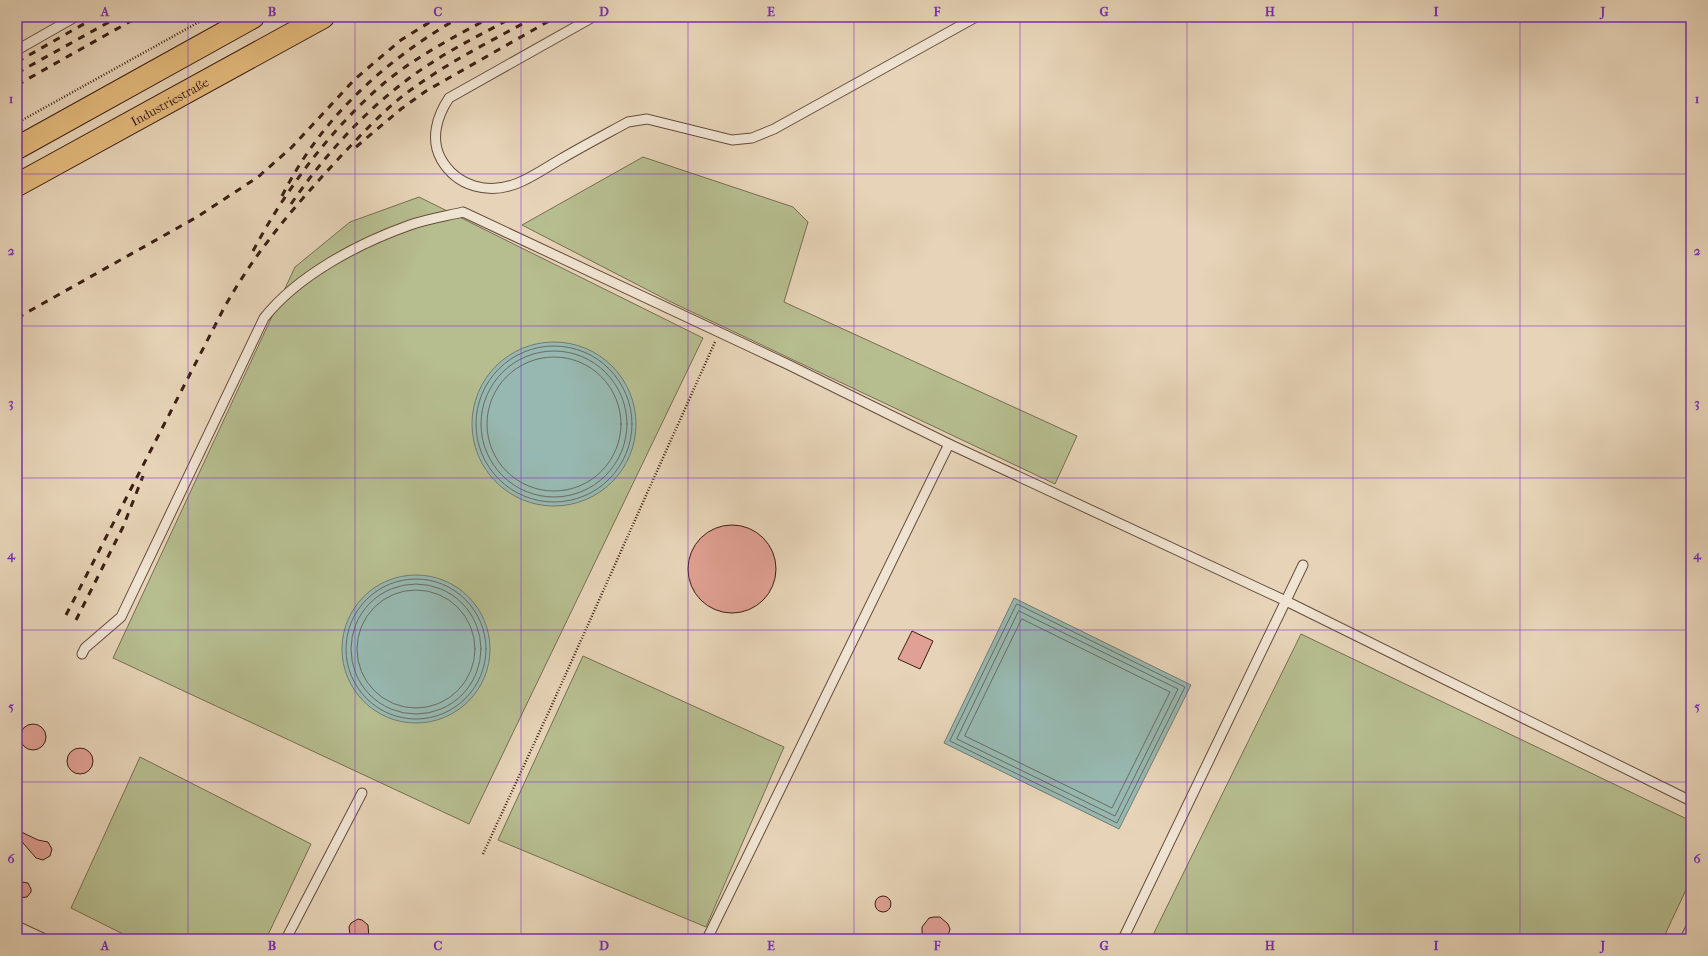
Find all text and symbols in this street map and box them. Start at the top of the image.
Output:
text: A [100,4,110,19]
text: B [268,4,277,19]
text: C [434,4,443,19]
text: D [599,4,609,19]
text: E [767,4,775,19]
text: F [933,4,941,19]
text: G [1099,4,1109,19]
text: H [1265,4,1276,19]
text: I [1433,4,1439,19]
text: J [1599,4,1606,20]
street label: Industriestraße [128,74,212,129]
text: 1 [9,91,14,106]
text: 1 [1695,91,1700,106]
text: 2 [8,243,15,258]
text: 2 [1694,243,1701,258]
text: 3 [8,395,14,411]
text: 3 [1694,395,1700,411]
text: 4 [6,547,16,563]
text: 4 [1692,547,1702,563]
text: 5 [8,699,14,714]
text: 5 [1694,699,1700,714]
text: 6 [7,851,15,866]
text: 6 [1693,851,1701,866]
text: A [100,938,110,953]
text: B [268,938,277,953]
text: C [434,938,443,953]
text: D [599,938,609,953]
text: E [767,938,775,953]
text: F [933,938,941,953]
text: G [1099,938,1109,953]
text: H [1265,938,1276,953]
text: I [1433,938,1439,953]
text: J [1599,938,1606,954]

